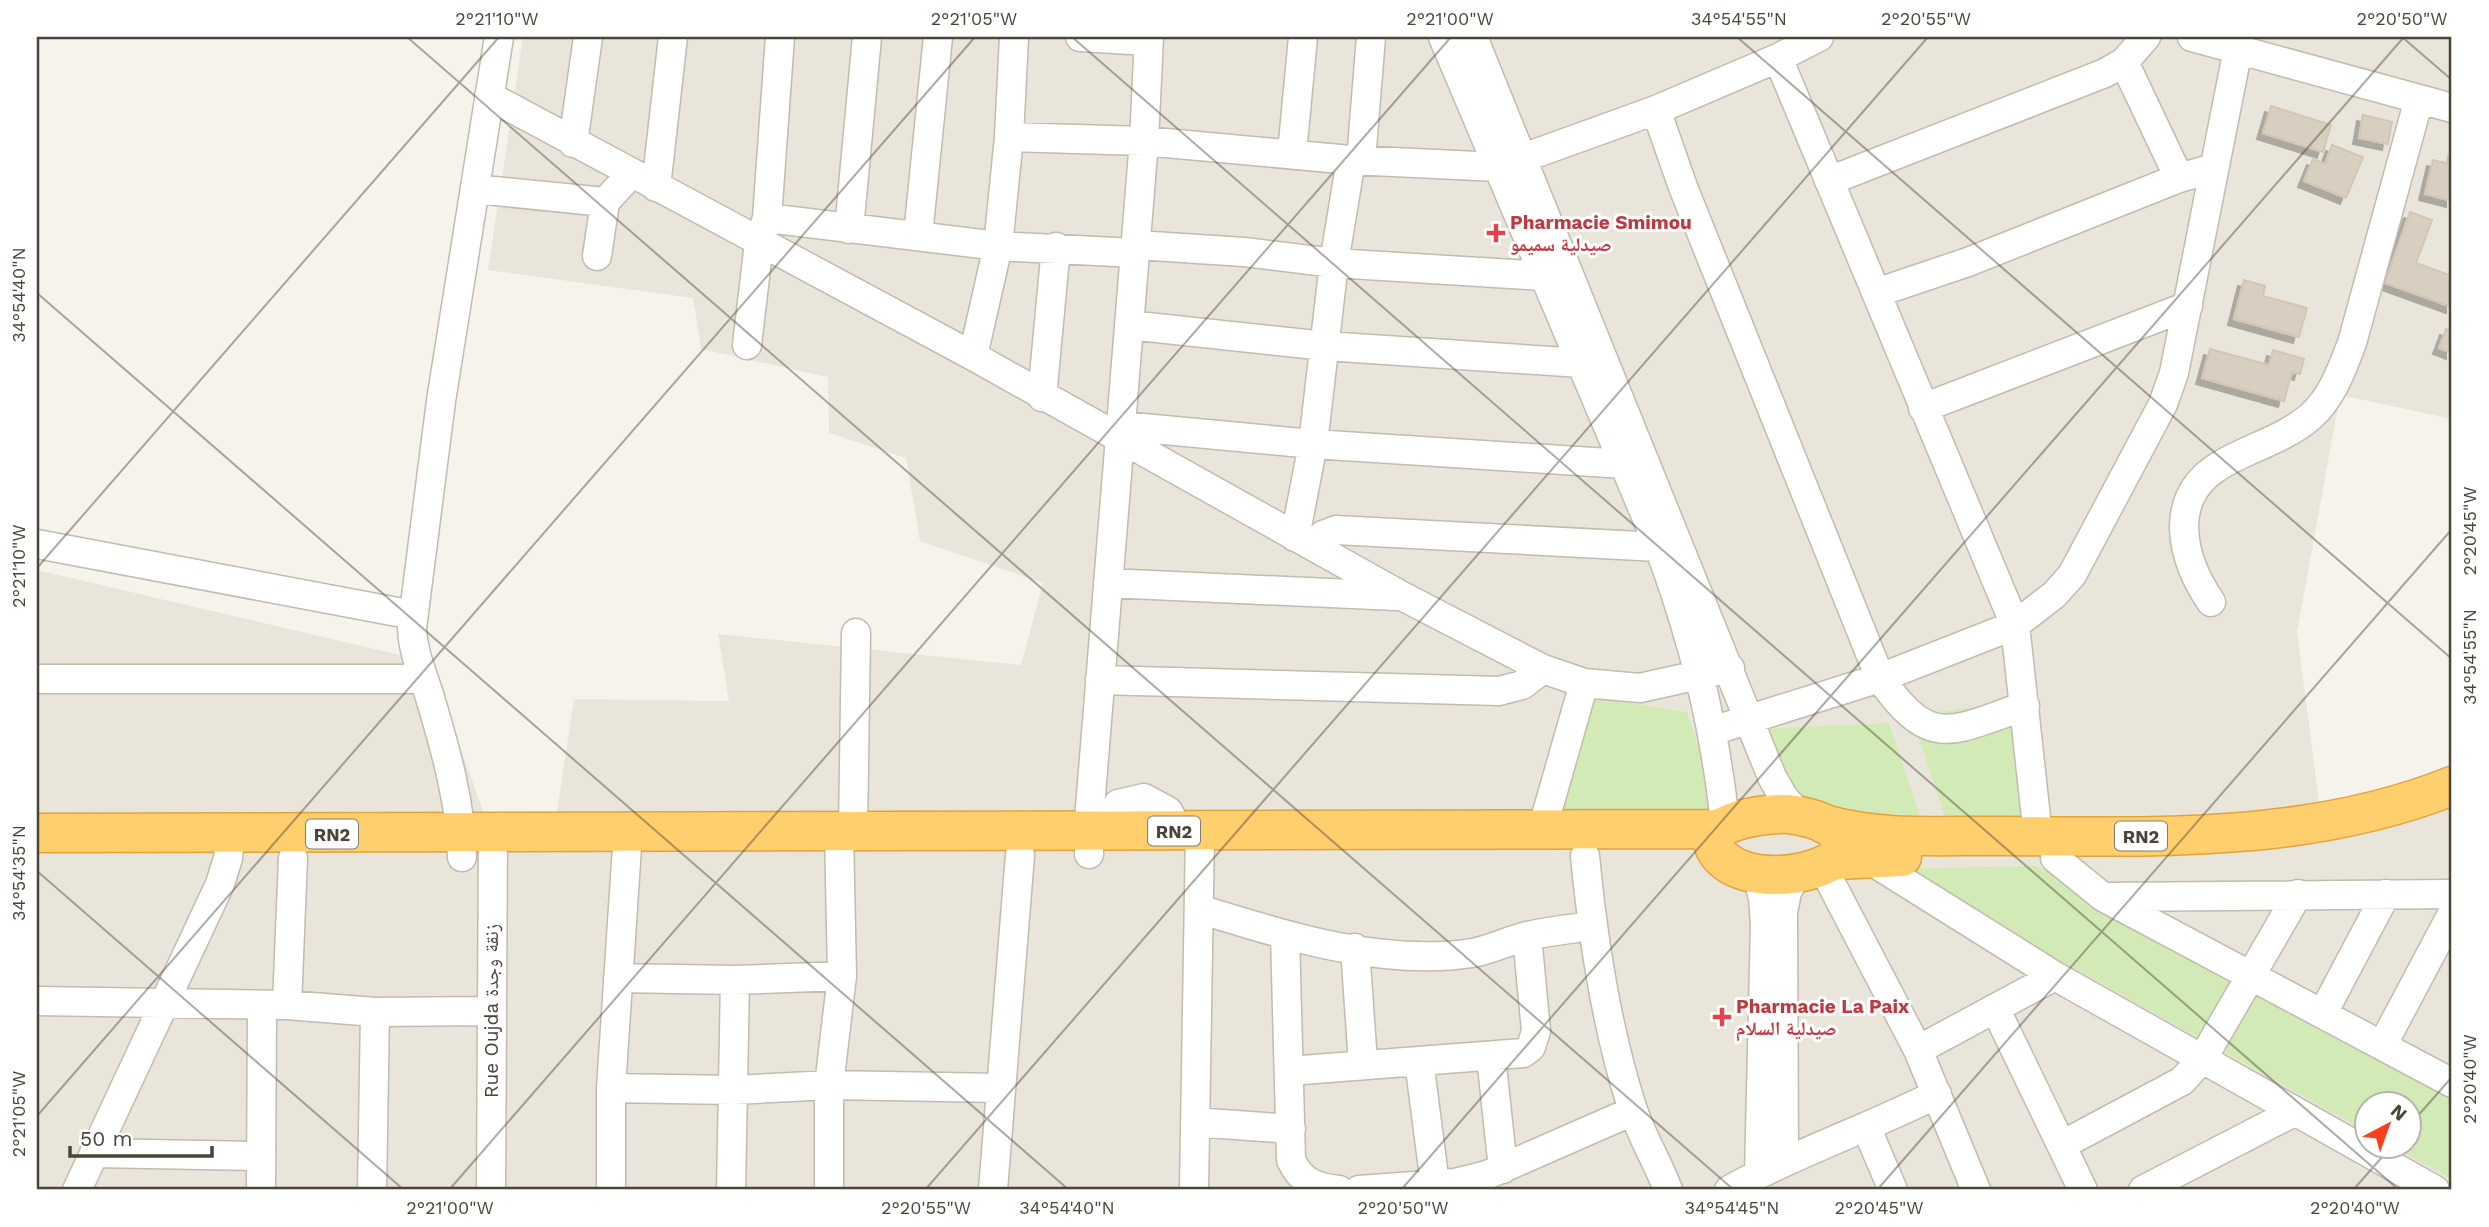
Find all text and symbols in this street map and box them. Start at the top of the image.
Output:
text: 2°21'10"W [455,8,539,29]
text: 2°21'05"W [931,8,1017,29]
text: 2°21'00"W [1406,8,1494,29]
text: 34°54'55"N [1691,8,1787,29]
text: 2°20'55"W [1881,8,1971,29]
text: 2°20'50"W [2357,8,2447,29]
place label: Pharmacie Smimou صيدلية سميمو [1510,211,1692,256]
marker: Pharmacie Smimou صيدلية سميمو [1488,225,1504,241]
text: 34°54'40"N [8,247,29,343]
text: 2°20'45"W [2459,486,2480,576]
text: 2°21'10"W [8,524,29,608]
text: 34°54'55"N [2459,609,2480,705]
road number: RN2 [1148,816,1200,846]
road number: RN2 [306,820,358,848]
road number: RN2 [2115,822,2167,850]
text: 34°54'35"N [8,825,29,921]
street label: Rue Oujda زنقة وجدة [480,924,503,1098]
place label: Pharmacie La Paix صيدلية السلام [1736,995,1910,1042]
marker: Pharmacie La Paix صيدلية السلام [1714,1009,1730,1025]
text: 2°20'40"W [2459,1034,2480,1124]
text: 2°21'05"W [8,1071,29,1157]
north arrow [2352,1090,2422,1160]
text: N [2386,1099,2412,1126]
scale bar [70,1115,212,1159]
text: 50 m [80,1126,132,1151]
text: 2°21'00"W [406,1197,494,1218]
text: 2°20'55"W [881,1197,971,1218]
text: 34°54'40"N [1019,1197,1115,1218]
text: 2°20'50"W [1358,1197,1448,1218]
text: 34°54'45"N [1685,1197,1779,1218]
text: 2°20'45"W [1834,1197,1924,1218]
text: 2°20'40"W [2310,1197,2400,1218]

